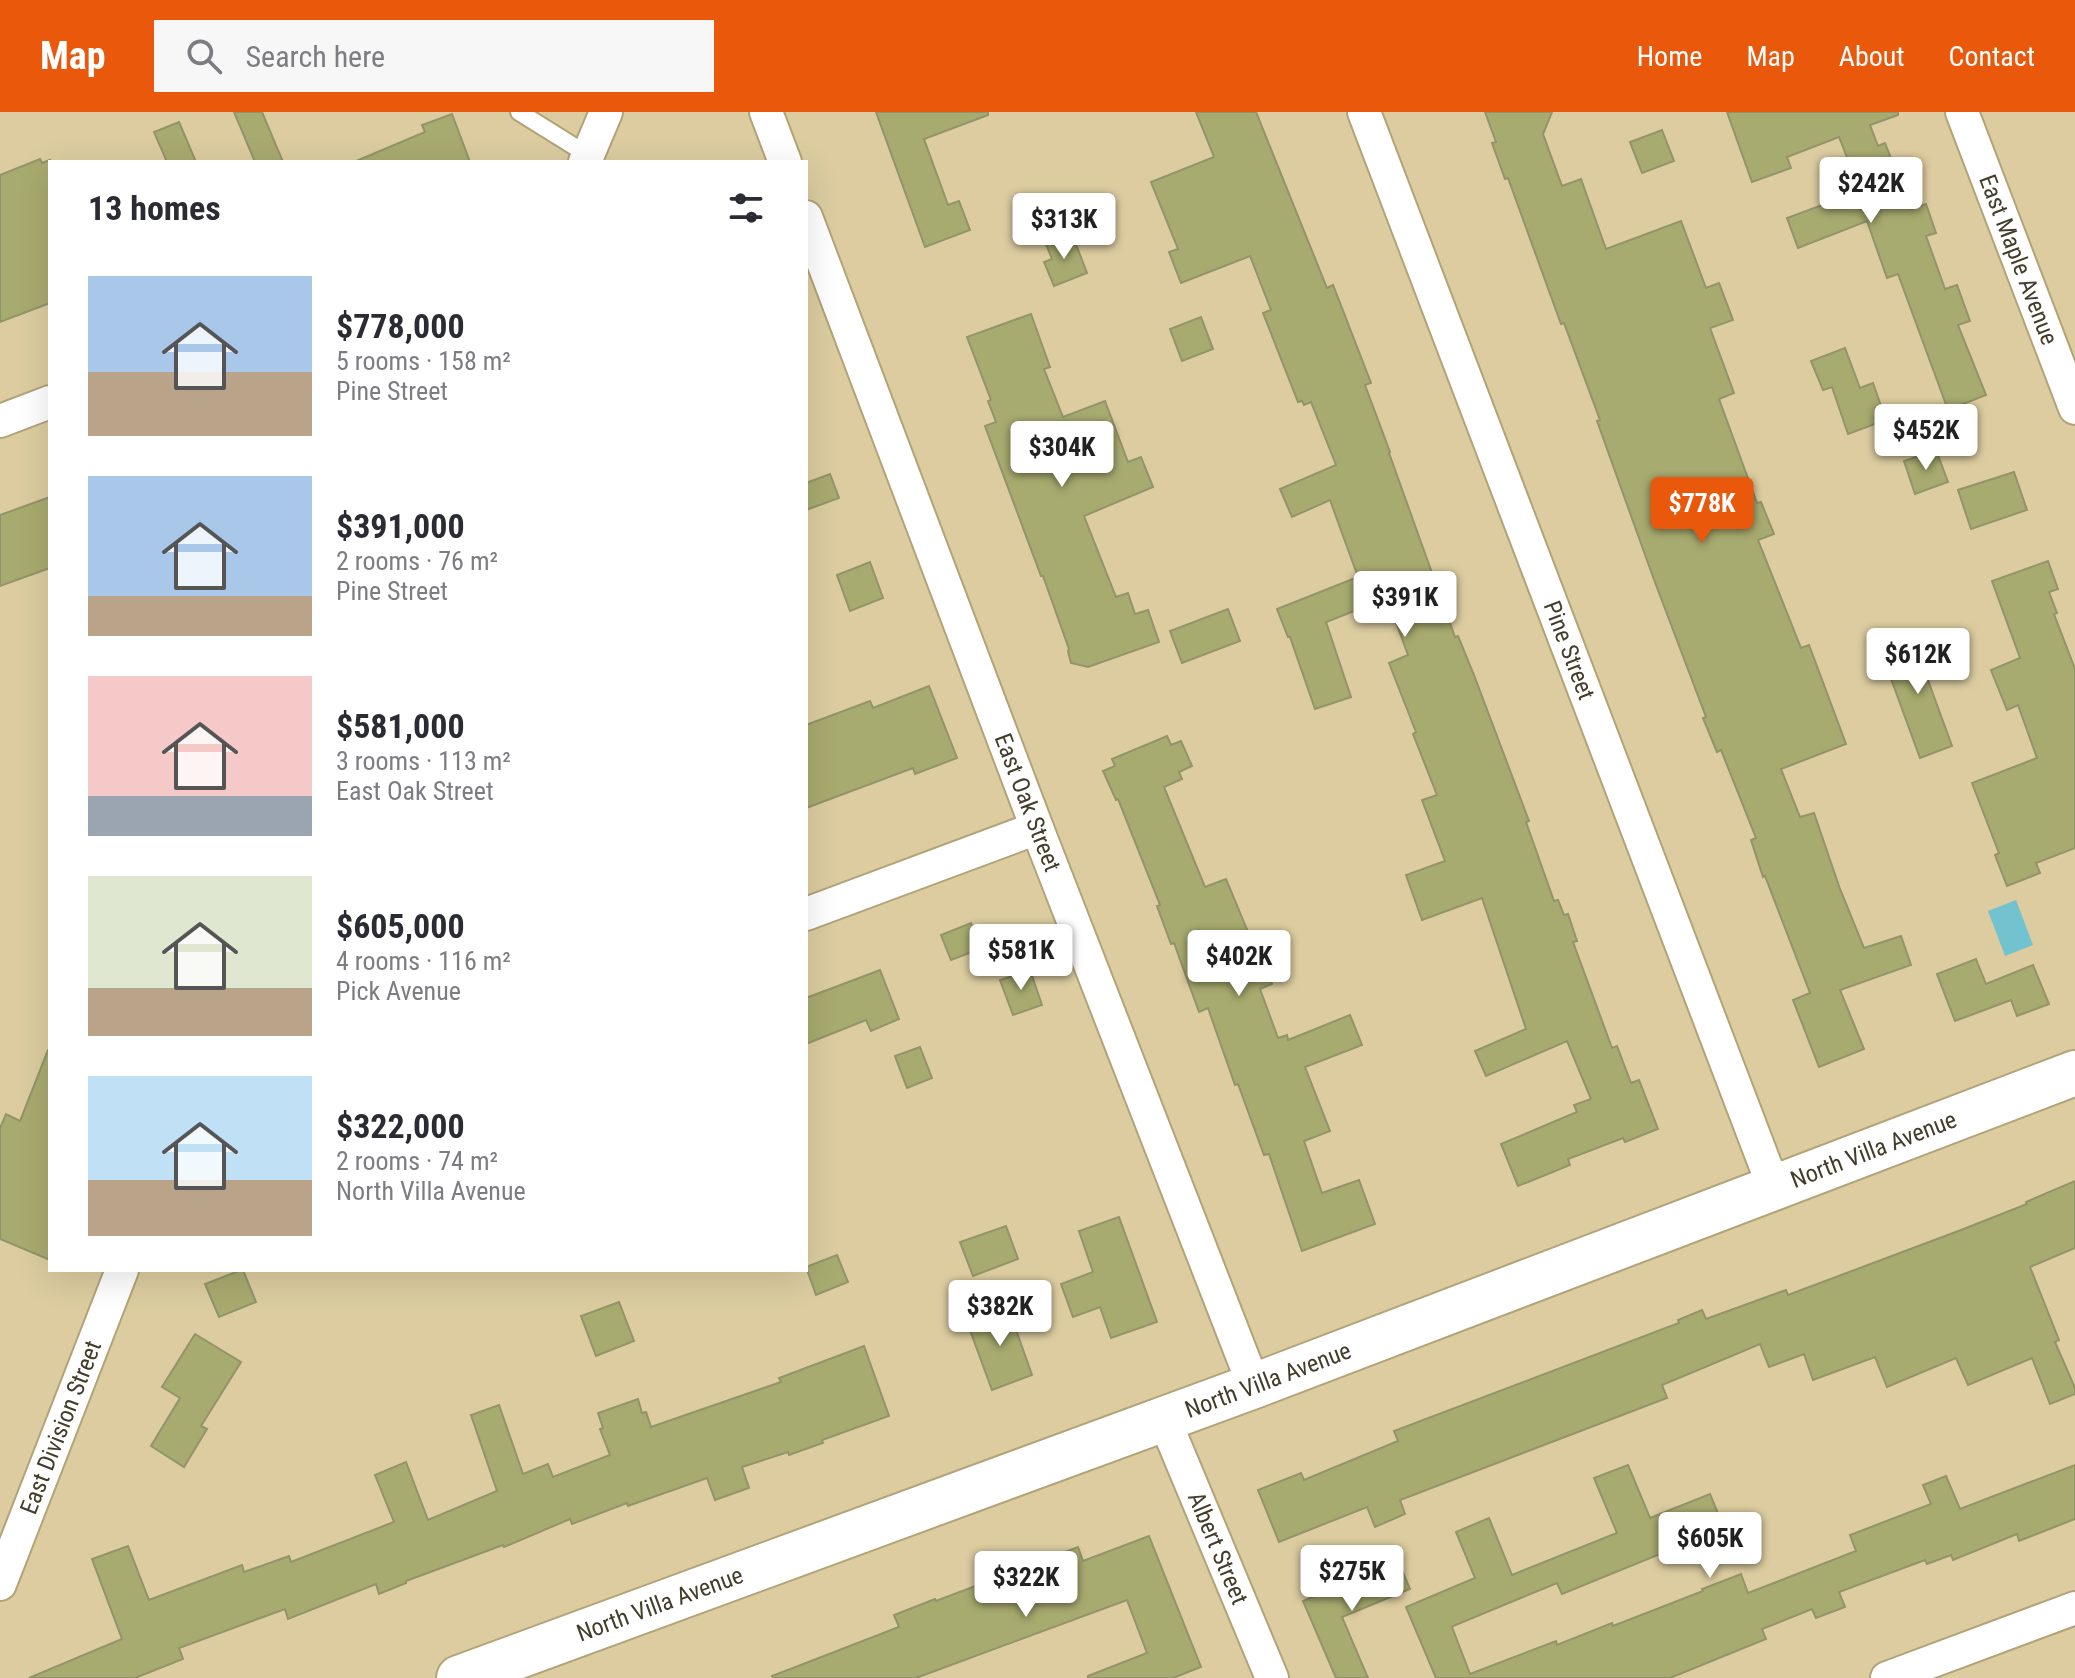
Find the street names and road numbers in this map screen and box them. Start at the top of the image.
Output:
street label: East Maple Avenue [1973,171,2064,349]
street label: Pine Street [1538,597,1601,704]
street label: East Oak Street [989,730,1067,876]
street label: North Villa Avenue [1787,1106,1960,1194]
street label: North Villa Avenue [1181,1336,1355,1424]
street label: East Division Street [14,1337,107,1518]
street label: Albert Street [1182,1488,1254,1609]
street label: North Villa Avenue [573,1561,747,1648]

